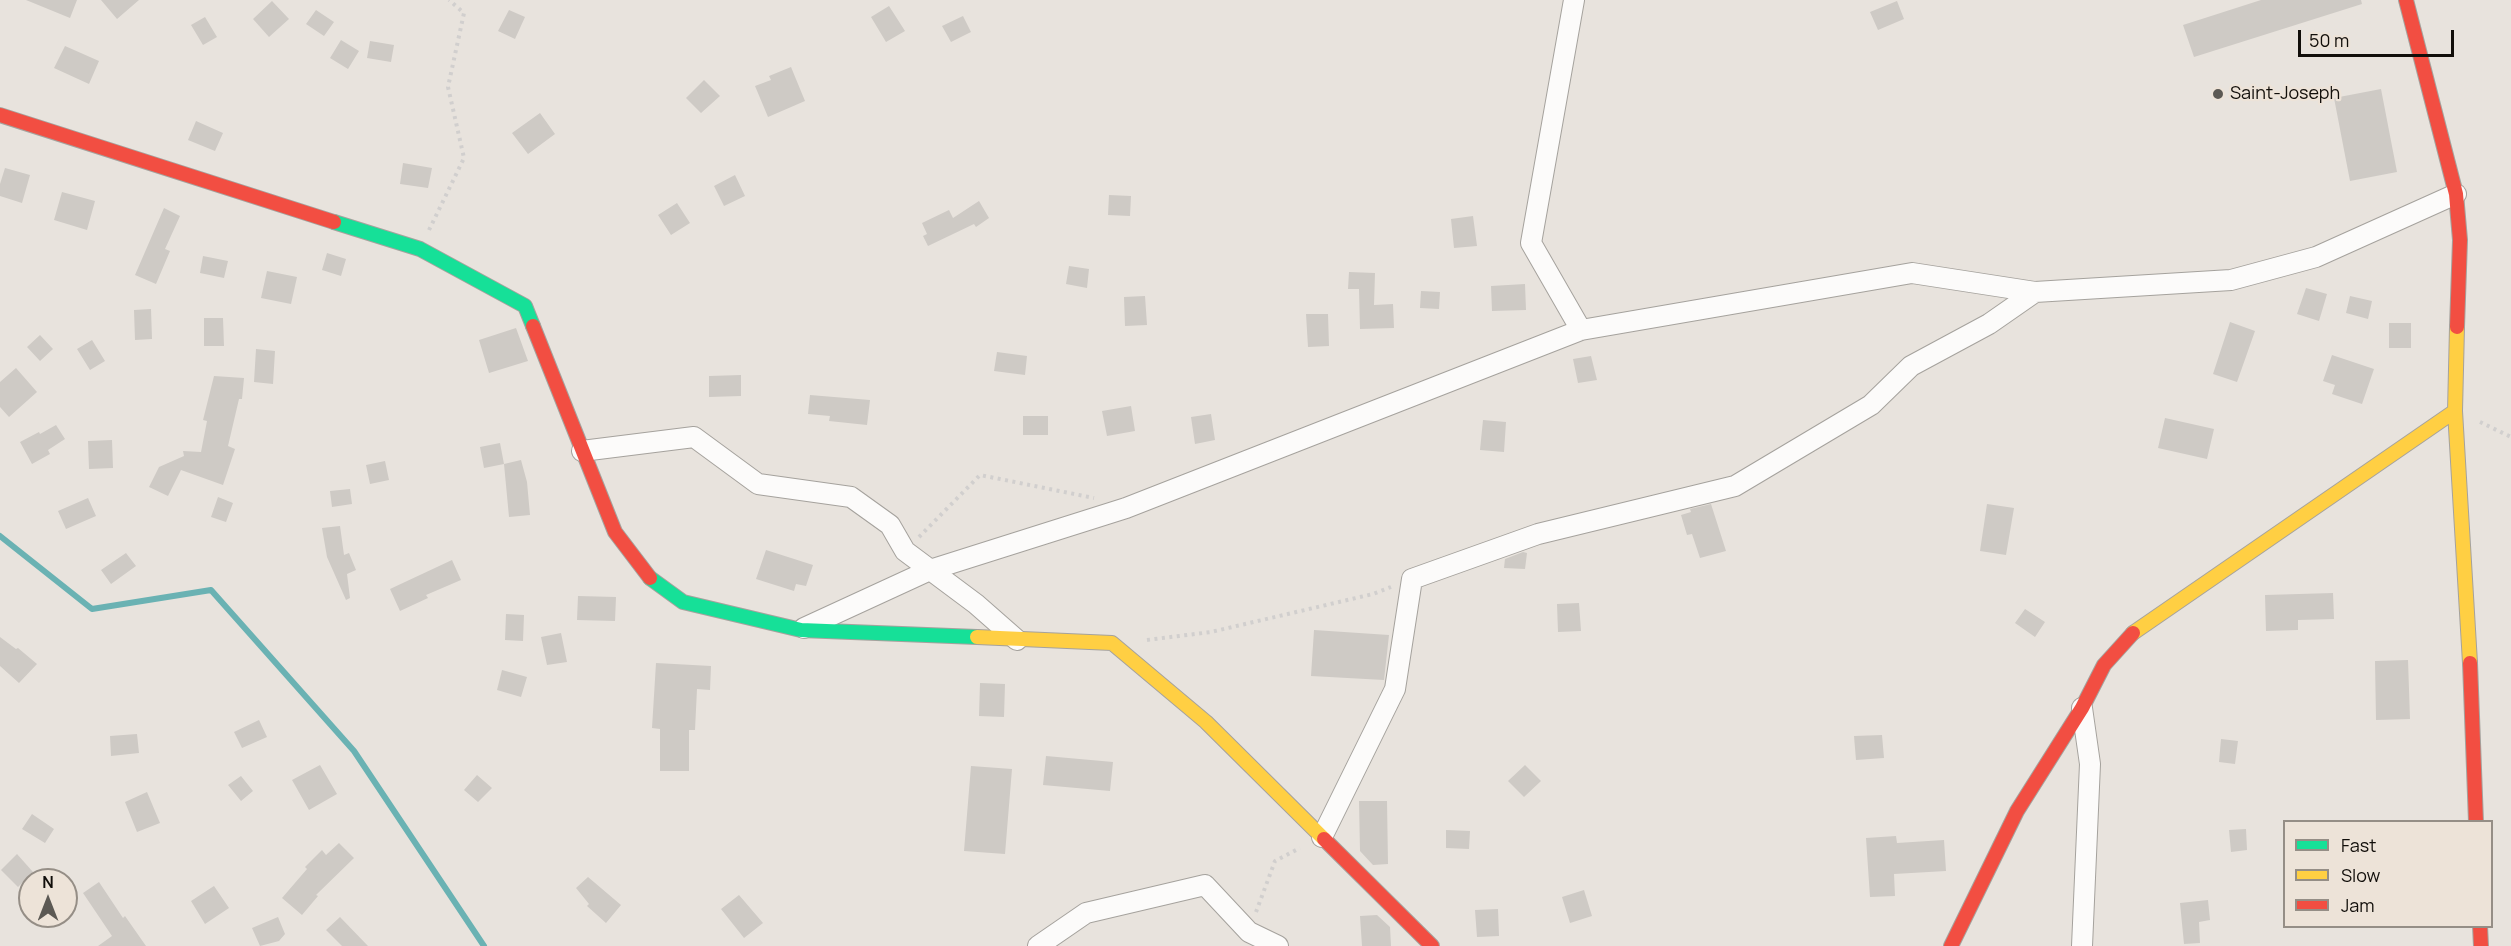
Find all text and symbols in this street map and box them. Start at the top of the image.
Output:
scale bar [2301,18,2457,56]
text: 50 m [2309,28,2349,52]
place label: Saint-Joseph [2230,83,2340,105]
marker: Saint-Joseph [2211,87,2225,101]
legend [2283,820,2493,928]
text: Fast [2341,833,2376,857]
text: Slow [2341,863,2380,887]
north arrow [18,868,78,928]
text: N [42,871,54,893]
text: Jam [2341,893,2375,917]

